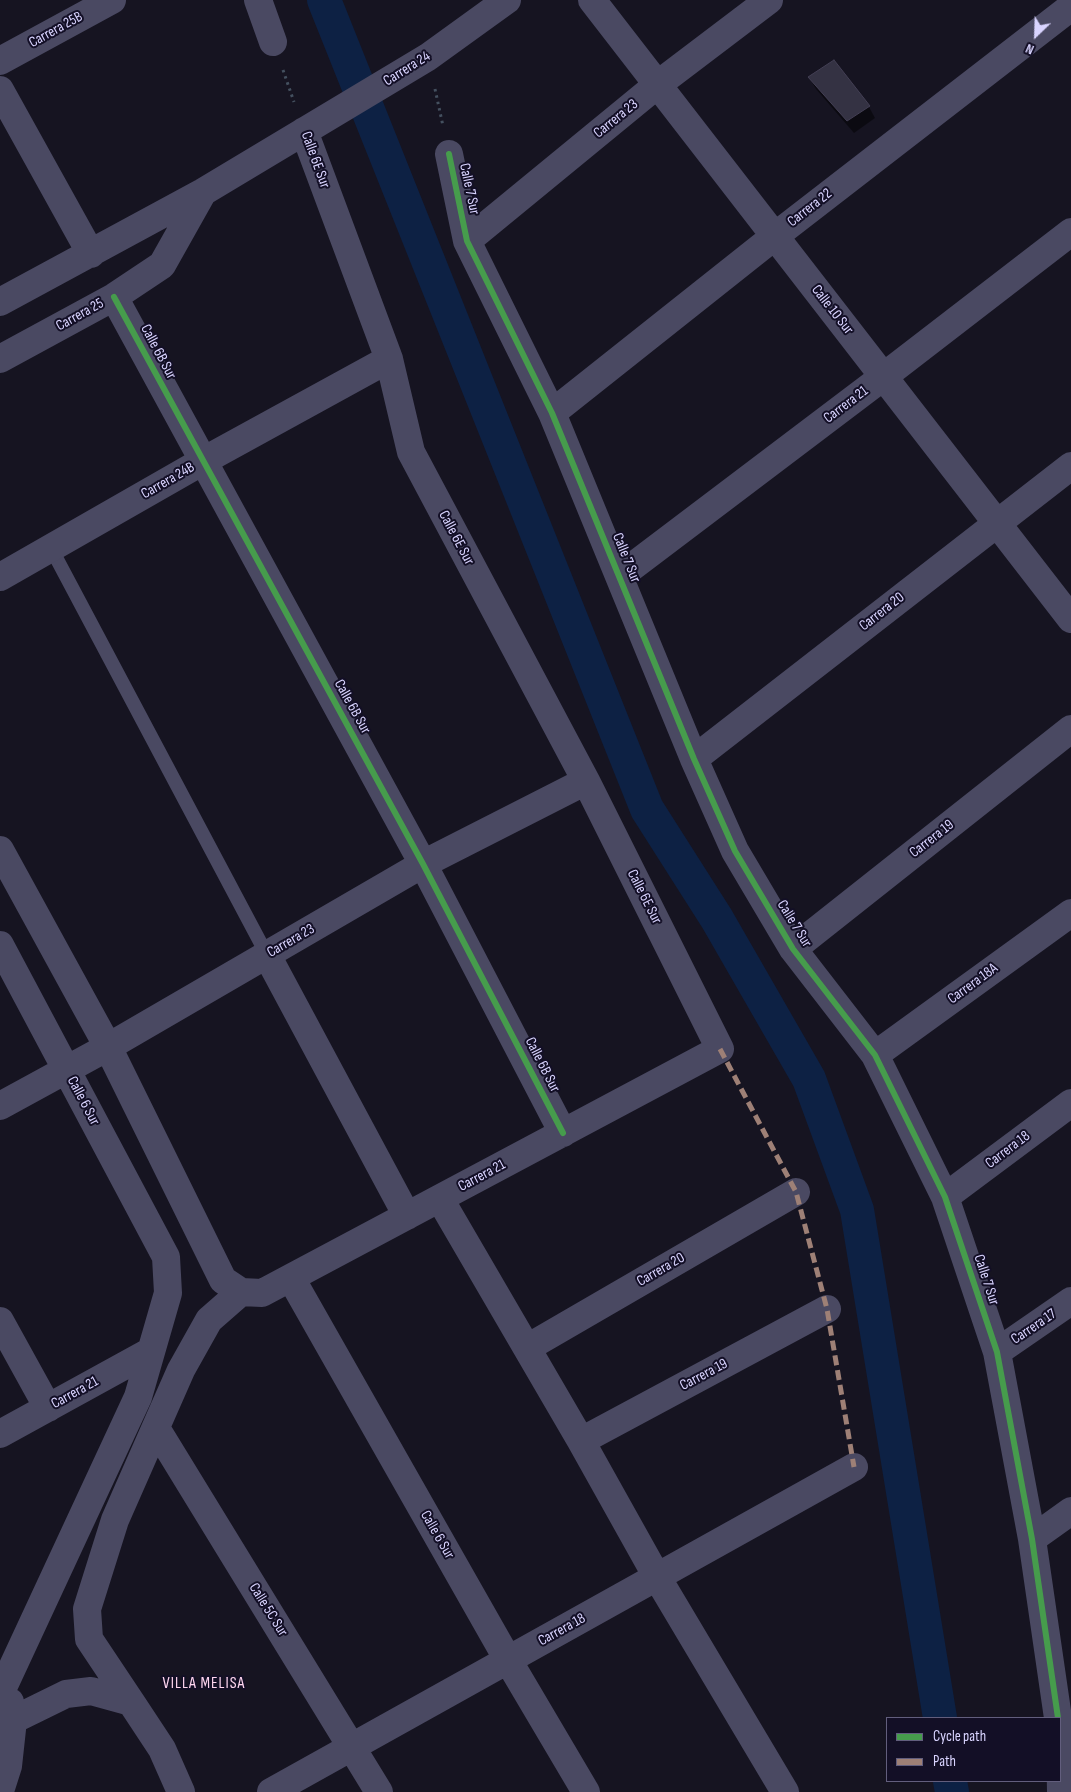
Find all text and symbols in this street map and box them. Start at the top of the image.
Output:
street label: Carrera 25B [26,8,86,52]
north arrow [1011,10,1061,60]
text: N [1023,40,1037,58]
street label: Carrera 24 [380,48,434,90]
street label: Carrera 23 [590,96,642,142]
street label: Calle 6E Sur [296,129,334,191]
street label: Calle 7 Sur [455,162,483,216]
street label: Carrera 22 [784,185,836,231]
street label: Calle 10 Sur [807,282,857,338]
street label: Carrera 25 [53,295,107,335]
street label: Calle 6B Sur [136,322,180,382]
street label: Carrera 21 [820,382,872,428]
street label: Carrera 24B [138,459,198,503]
street label: Calle 6E Sur [434,508,478,568]
street label: Calle 7 Sur [608,530,644,586]
street label: Carrera 20 [856,589,908,635]
street label: Calle 6B Sur [330,677,374,737]
street label: Carrera 19 [906,816,958,862]
street label: Calle 6E Sur [623,867,665,927]
street label: Calle 7 Sur [773,897,815,951]
street label: Carrera 23 [264,920,318,962]
street label: Carrera 18A [944,960,1002,1008]
street label: Calle 6B Sur [520,1034,564,1096]
street label: Calle 6 Sur [63,1073,103,1129]
street label: Carrera 18 [982,1127,1034,1173]
street label: Carrera 21 [455,1156,509,1196]
street label: Carrera 20 [634,1249,688,1291]
street label: Calle 7 Sur [969,1252,1003,1308]
street label: Carrera 17 [1008,1305,1060,1349]
street label: Carrera 19 [677,1355,731,1395]
street label: Carrera 21 [48,1373,102,1413]
street label: Calle 6 Sur [416,1508,458,1562]
street label: Calle 5C Sur [245,1580,291,1640]
street label: Carrera 18 [535,1610,589,1650]
district label: VILLA MELISA [161,1674,247,1694]
legend [886,1717,1061,1782]
text: Cycle path [933,1727,986,1746]
text: Path [933,1752,956,1771]

